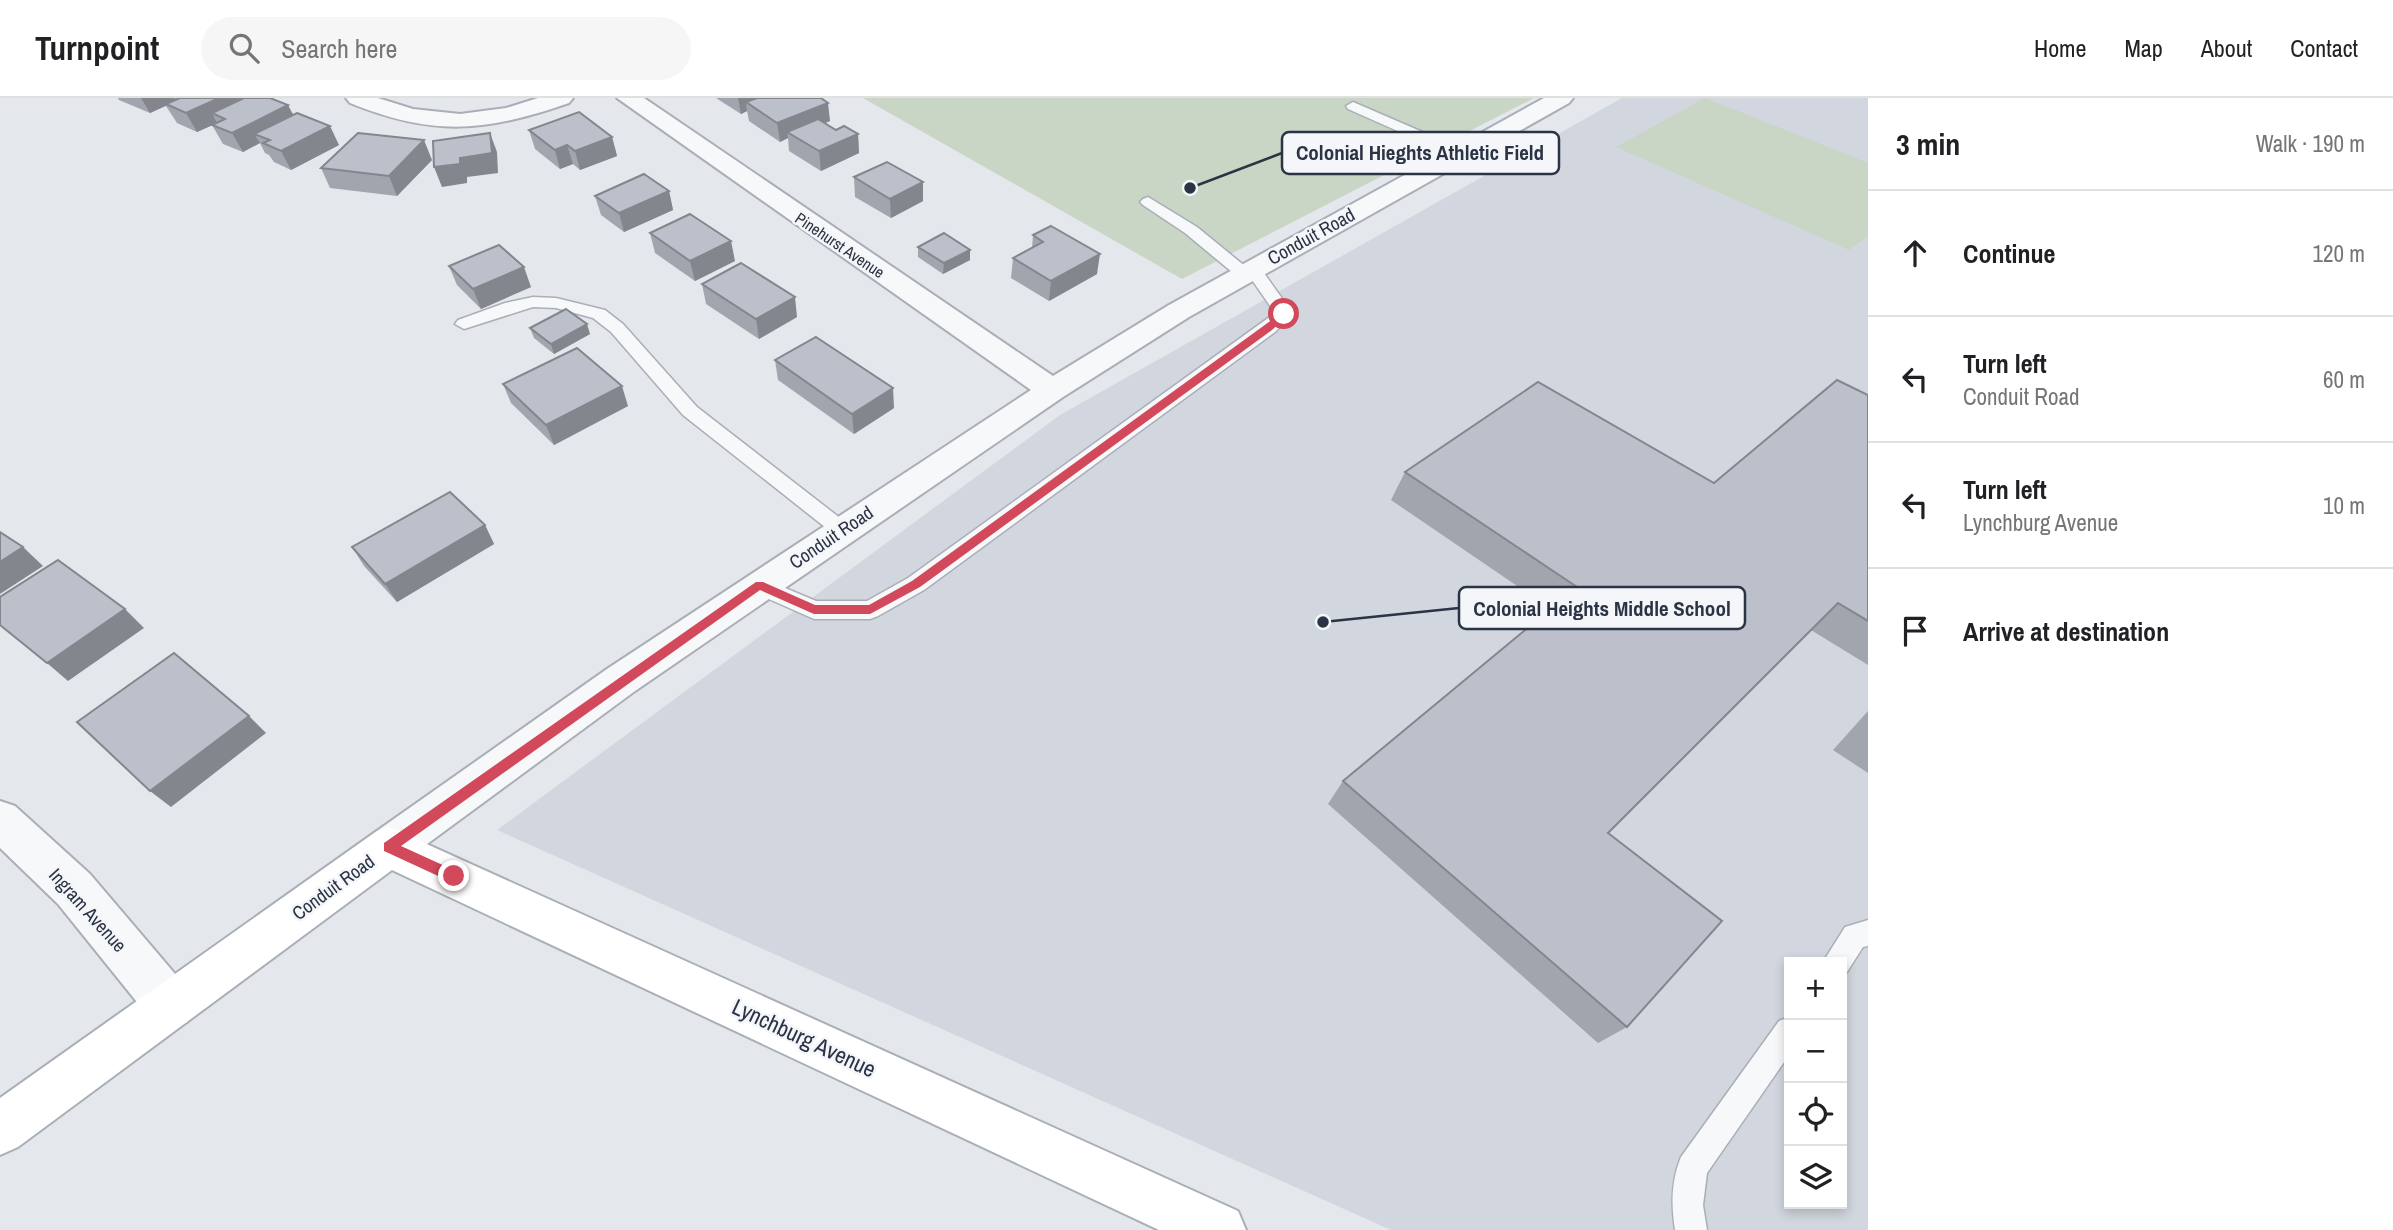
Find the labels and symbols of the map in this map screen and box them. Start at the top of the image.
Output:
callout: Colonial Hieghts Athletic Field [1282,132,1559,174]
text: Colonial Hieghts Athletic Field [1296,138,1544,167]
street label: Conduit Road [1263,201,1359,271]
street label: Pinehurst Avenue [791,207,889,283]
route start [1268,298,1299,329]
street label: Conduit Road [784,499,878,575]
callout: Colonial Heights Middle School [1459,587,1745,629]
text: Colonial Heights Middle School [1473,594,1731,623]
street label: Conduit Road [286,848,380,926]
route end [438,860,469,891]
street label: Ingram Avenue [43,862,133,958]
street label: Lynchburg Avenue [727,991,881,1084]

